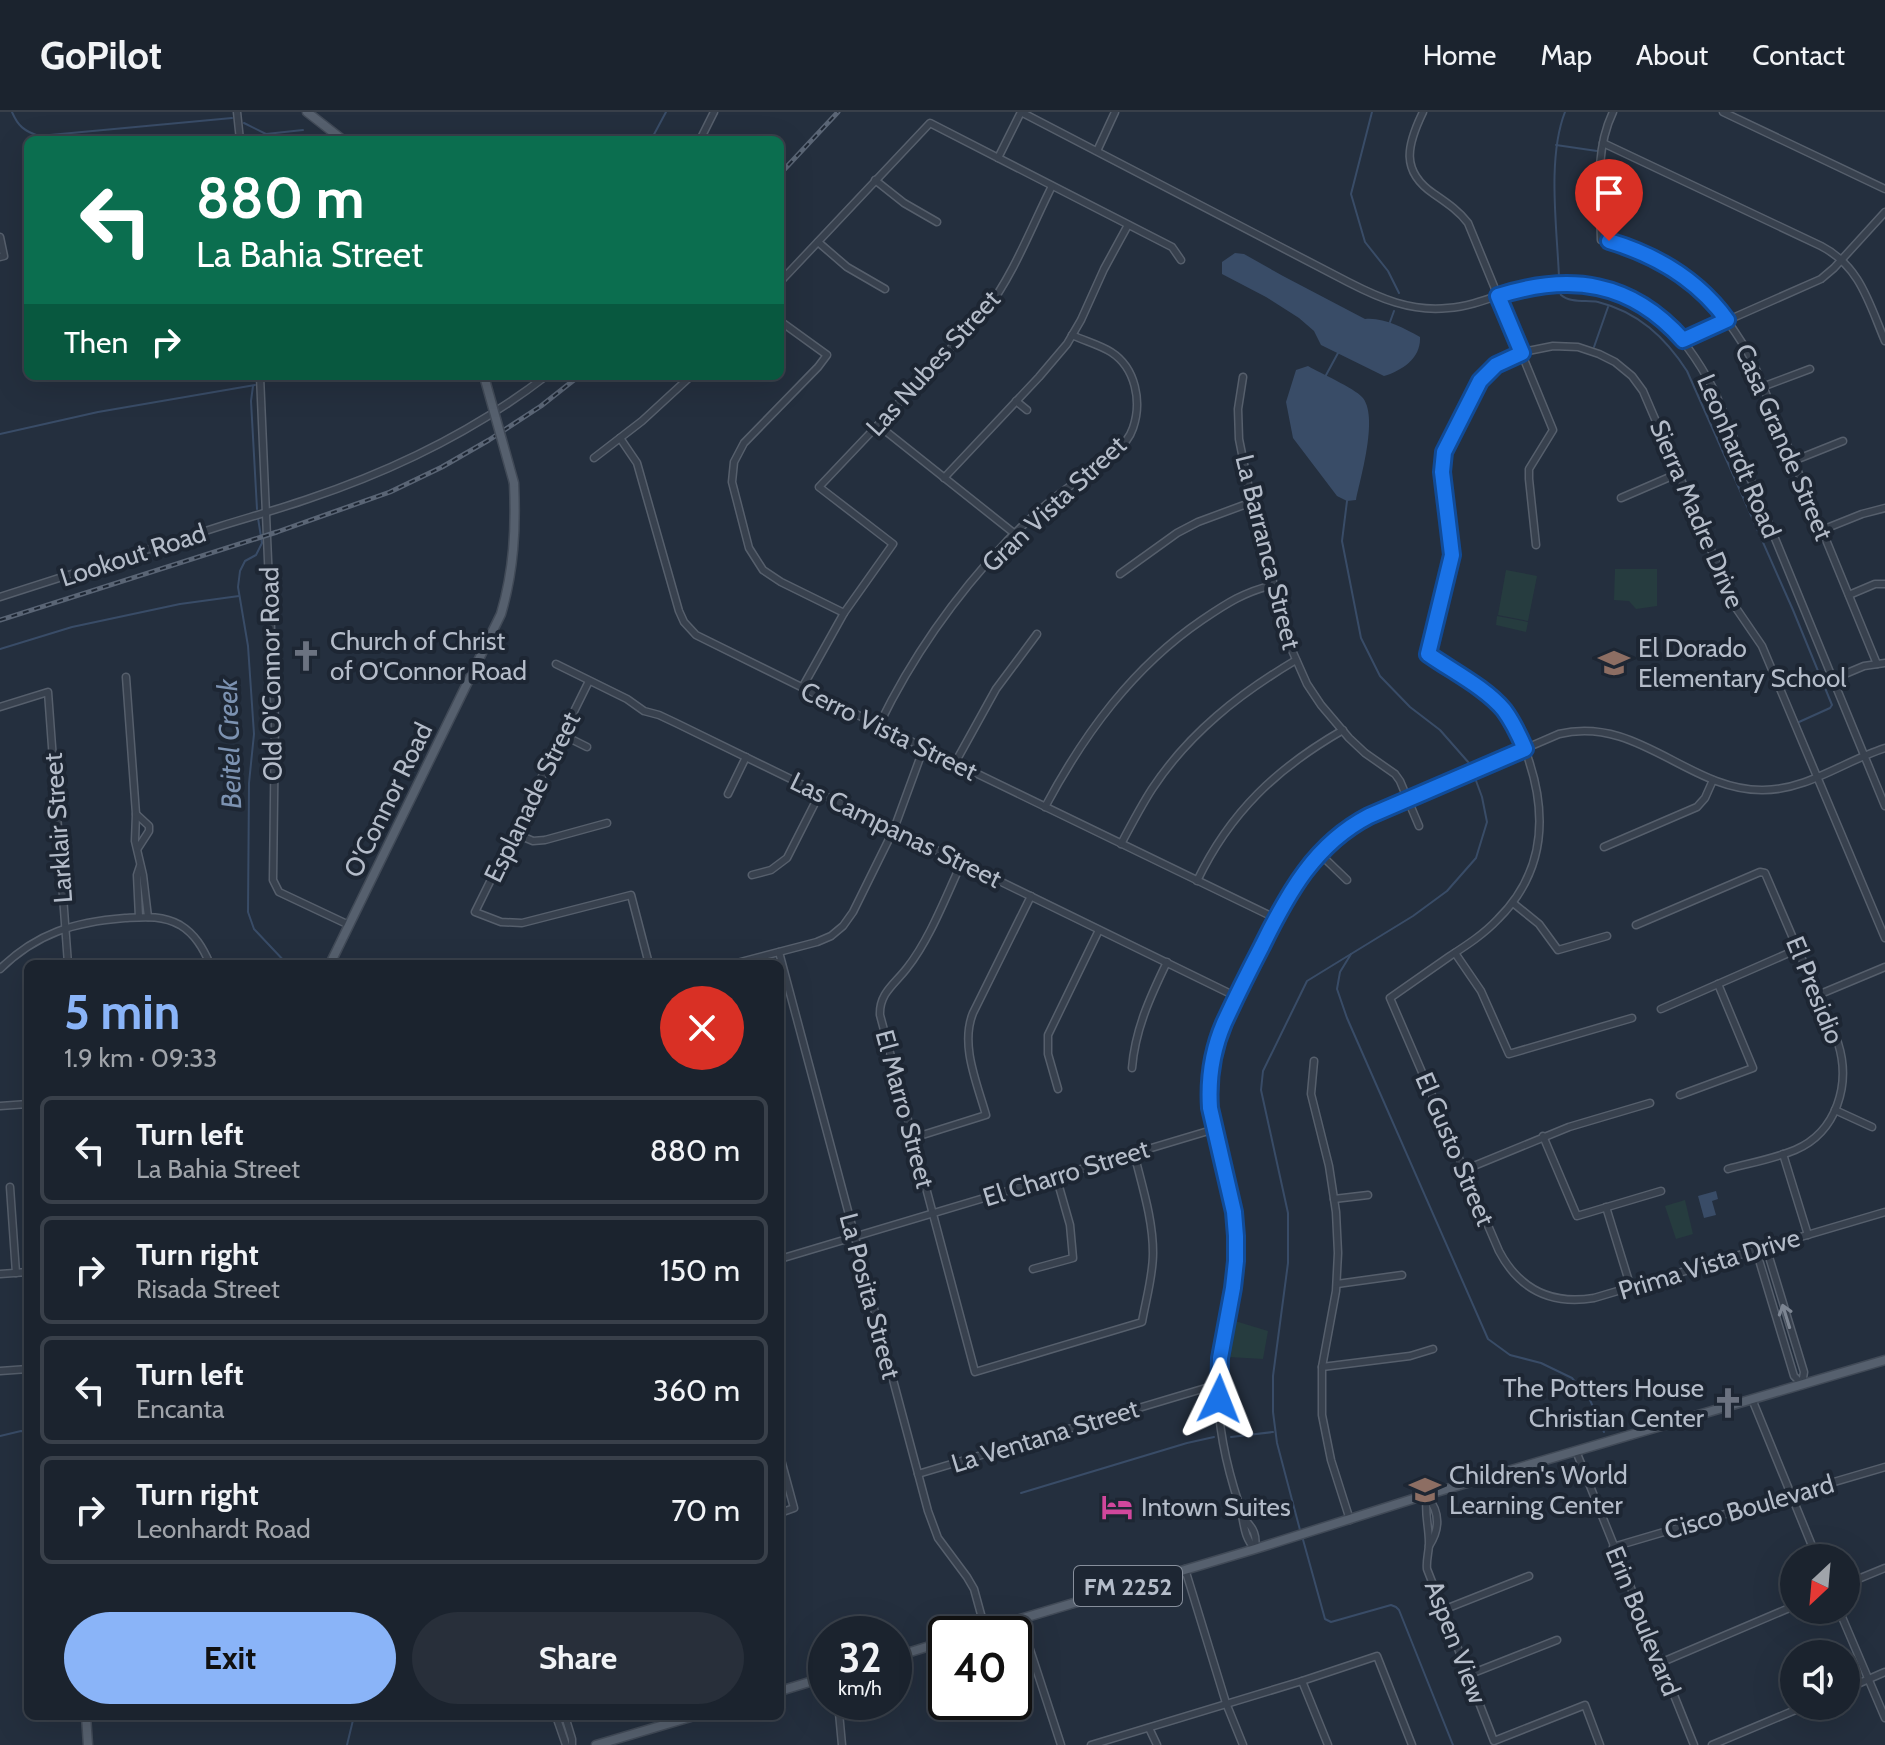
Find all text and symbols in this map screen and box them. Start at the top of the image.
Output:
text: GoPilot [40,32,162,79]
text: Home [1423,38,1496,72]
text: Map [1540,38,1592,72]
text: About [1636,38,1708,72]
text: Contact [1752,38,1845,72]
pin [1575,159,1643,241]
text: 880 m [196,164,364,232]
icon: left [64,168,168,272]
icon: arrive [1587,171,1631,215]
text: La Bahia Street [196,232,423,276]
street label: Las Nubes Street [859,283,1007,442]
icon: right [144,320,188,364]
text: Then [64,324,128,361]
street label: Casa Grande Street [1728,339,1840,545]
street label: Leonhardt Road [1690,369,1788,543]
street label: Sierra Madre Drive [1643,415,1751,613]
street label: Gran Vista Street [975,429,1133,579]
street label: La Barranca Street [1228,451,1308,653]
street label: Lookout Road [56,516,210,594]
street label: Old O'Connor Road [253,567,289,781]
place label: Church of Christ of O'Connor Road [330,625,527,687]
place label: El Dorado Elementary School [1638,632,1846,694]
church icon: Church of Christ of O'Connor Road [289,639,323,673]
school or university icon: El Dorado Elementary School [1597,646,1631,680]
street label: Cerro Vista Street [796,674,983,788]
water label: Beitel Creek [210,677,248,810]
street label: Esplanade Street [477,706,587,887]
street label: O'Connor Road [337,717,439,883]
street label: Larklair Street [37,752,79,904]
street label: Las Campanas Street [785,765,1007,895]
street label: El Presidio [1779,932,1851,1048]
text: 5 min [64,983,180,1041]
button: close [660,986,744,1070]
street label: El Marro Street [868,1026,942,1192]
text: 1.9 km · 09:33 [64,1042,217,1074]
street label: El Gusto Street [1408,1067,1502,1231]
text: Turn left [136,1116,244,1153]
icon: left [68,1128,112,1172]
text: 880 m [650,1132,740,1169]
street label: El Charro Street [979,1132,1153,1213]
text: La Bahia Street [136,1153,300,1185]
street label: La Posita Street [832,1210,908,1383]
street label: Prima Vista Drive [1614,1221,1804,1307]
text: Turn right [136,1236,259,1273]
icon: right [68,1248,112,1292]
text: 150 m [660,1252,740,1289]
text: Risada Street [136,1273,280,1305]
one-way arrow [1778,1303,1793,1329]
text: Turn left [136,1356,244,1393]
position arrow [1177,1357,1261,1441]
icon: left [68,1368,112,1412]
text: 360 m [653,1372,740,1409]
place label: The Potters House Christian Center [1503,1372,1705,1434]
church icon: The Potters House Christian Center [1711,1386,1745,1420]
street label: La Ventana Street [947,1392,1143,1480]
text: Encanta [136,1393,225,1425]
place label: Children's World Learning Center [1449,1459,1628,1521]
street label: Cisco Boulevard [1660,1468,1838,1546]
school or university icon: Children's World Learning Center [1408,1473,1442,1507]
text: Turn right [136,1476,259,1513]
icon: right [68,1488,112,1532]
hotel icon: Intown Suites [1100,1490,1134,1524]
place label: Intown Suites [1141,1491,1291,1523]
text: 70 m [671,1492,740,1529]
text: Leonhardt Road [136,1513,311,1545]
street label: Erin Boulevard [1599,1542,1687,1700]
north arrow [1780,1544,1860,1624]
map controls [1780,1544,1860,1720]
road number: FM 2252 [1074,1566,1182,1606]
street label: Aspen View [1418,1576,1494,1708]
button: Exit [64,1612,396,1704]
button: Share [412,1612,744,1704]
speed limit sign: 40 [928,1616,1032,1720]
text: 32 [839,1633,881,1682]
button: sound [1780,1640,1860,1720]
text: km/h [838,1676,882,1700]

